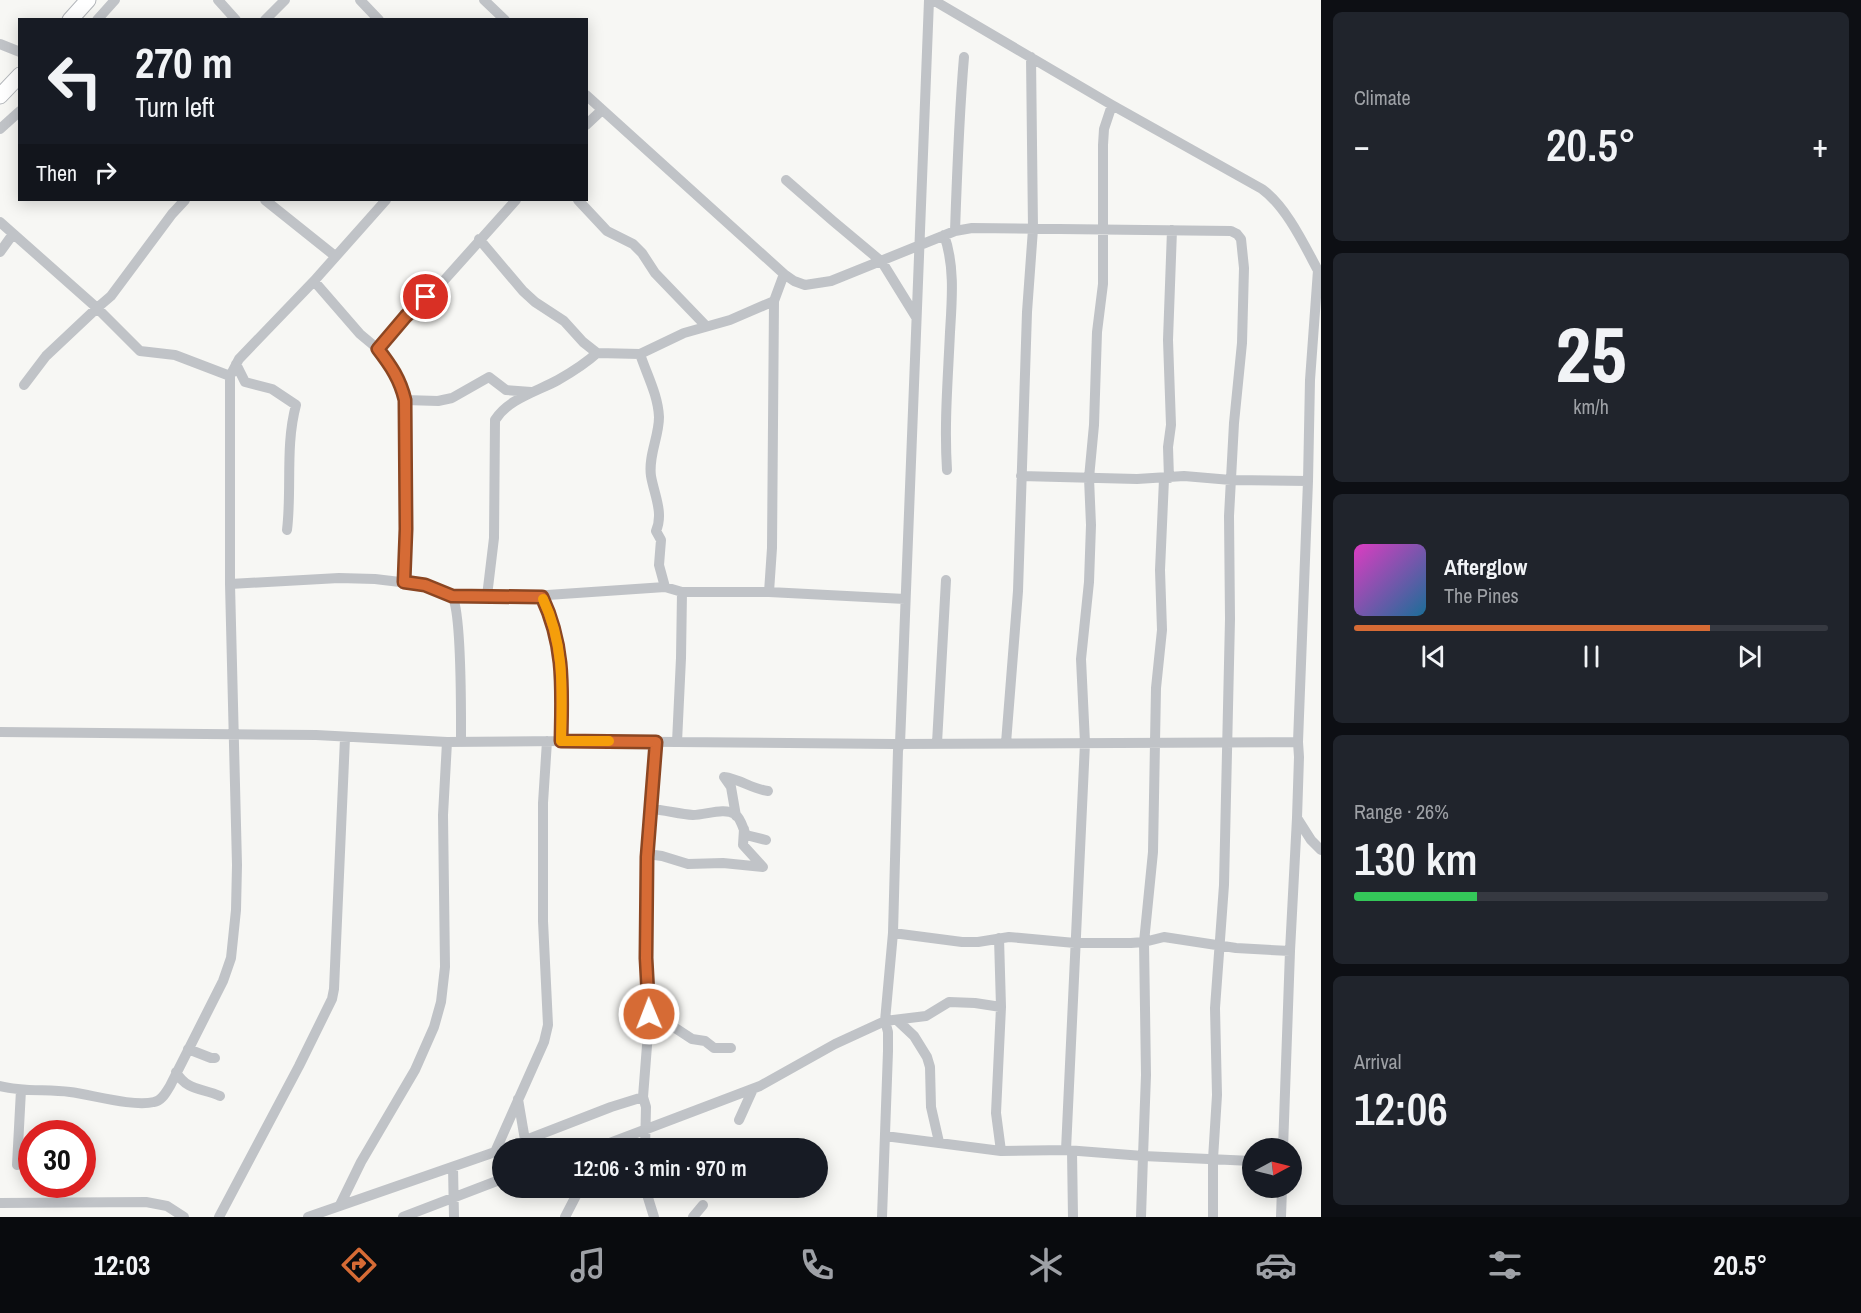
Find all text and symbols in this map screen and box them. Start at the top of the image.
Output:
text: 270 m [135,35,233,91]
icon: left [36,42,114,120]
text: Climate [1354,84,1411,111]
text: Turn left [135,89,214,125]
text: 20.5° [1546,114,1636,175]
text: − [1354,123,1370,167]
text: + [1812,123,1828,167]
icon: right [89,156,122,189]
text: Then [36,158,77,188]
pin [400,271,451,322]
icon: arrive [409,280,442,313]
text: 25 [1555,301,1627,406]
text: km/h [1573,393,1609,420]
text: Afterglow [1444,552,1527,582]
text: The Pines [1444,582,1519,609]
icon: previous [1417,640,1450,673]
icon: pause [1575,640,1608,673]
icon: next [1733,640,1766,673]
text: Range · 26% [1354,798,1449,825]
text: 130 km [1354,828,1478,889]
position arrow [617,982,681,1046]
text: Arrival [1354,1048,1401,1075]
text: 12:06 [1354,1078,1448,1139]
speed limit sign: 30 [18,1120,96,1198]
north arrow [1242,1138,1302,1198]
map controls [1242,1138,1302,1198]
text: 12:06 · 3 min · 970 m [573,1153,747,1183]
icon: directions [338,1244,380,1286]
icon: music [567,1244,609,1286]
icon: phone [796,1244,838,1286]
icon: climate [1025,1244,1067,1286]
icon: car [1255,1244,1297,1286]
icon: filters [1484,1244,1526,1286]
text: 12:03 [94,1247,150,1283]
text: 20.5° [1713,1247,1767,1283]

